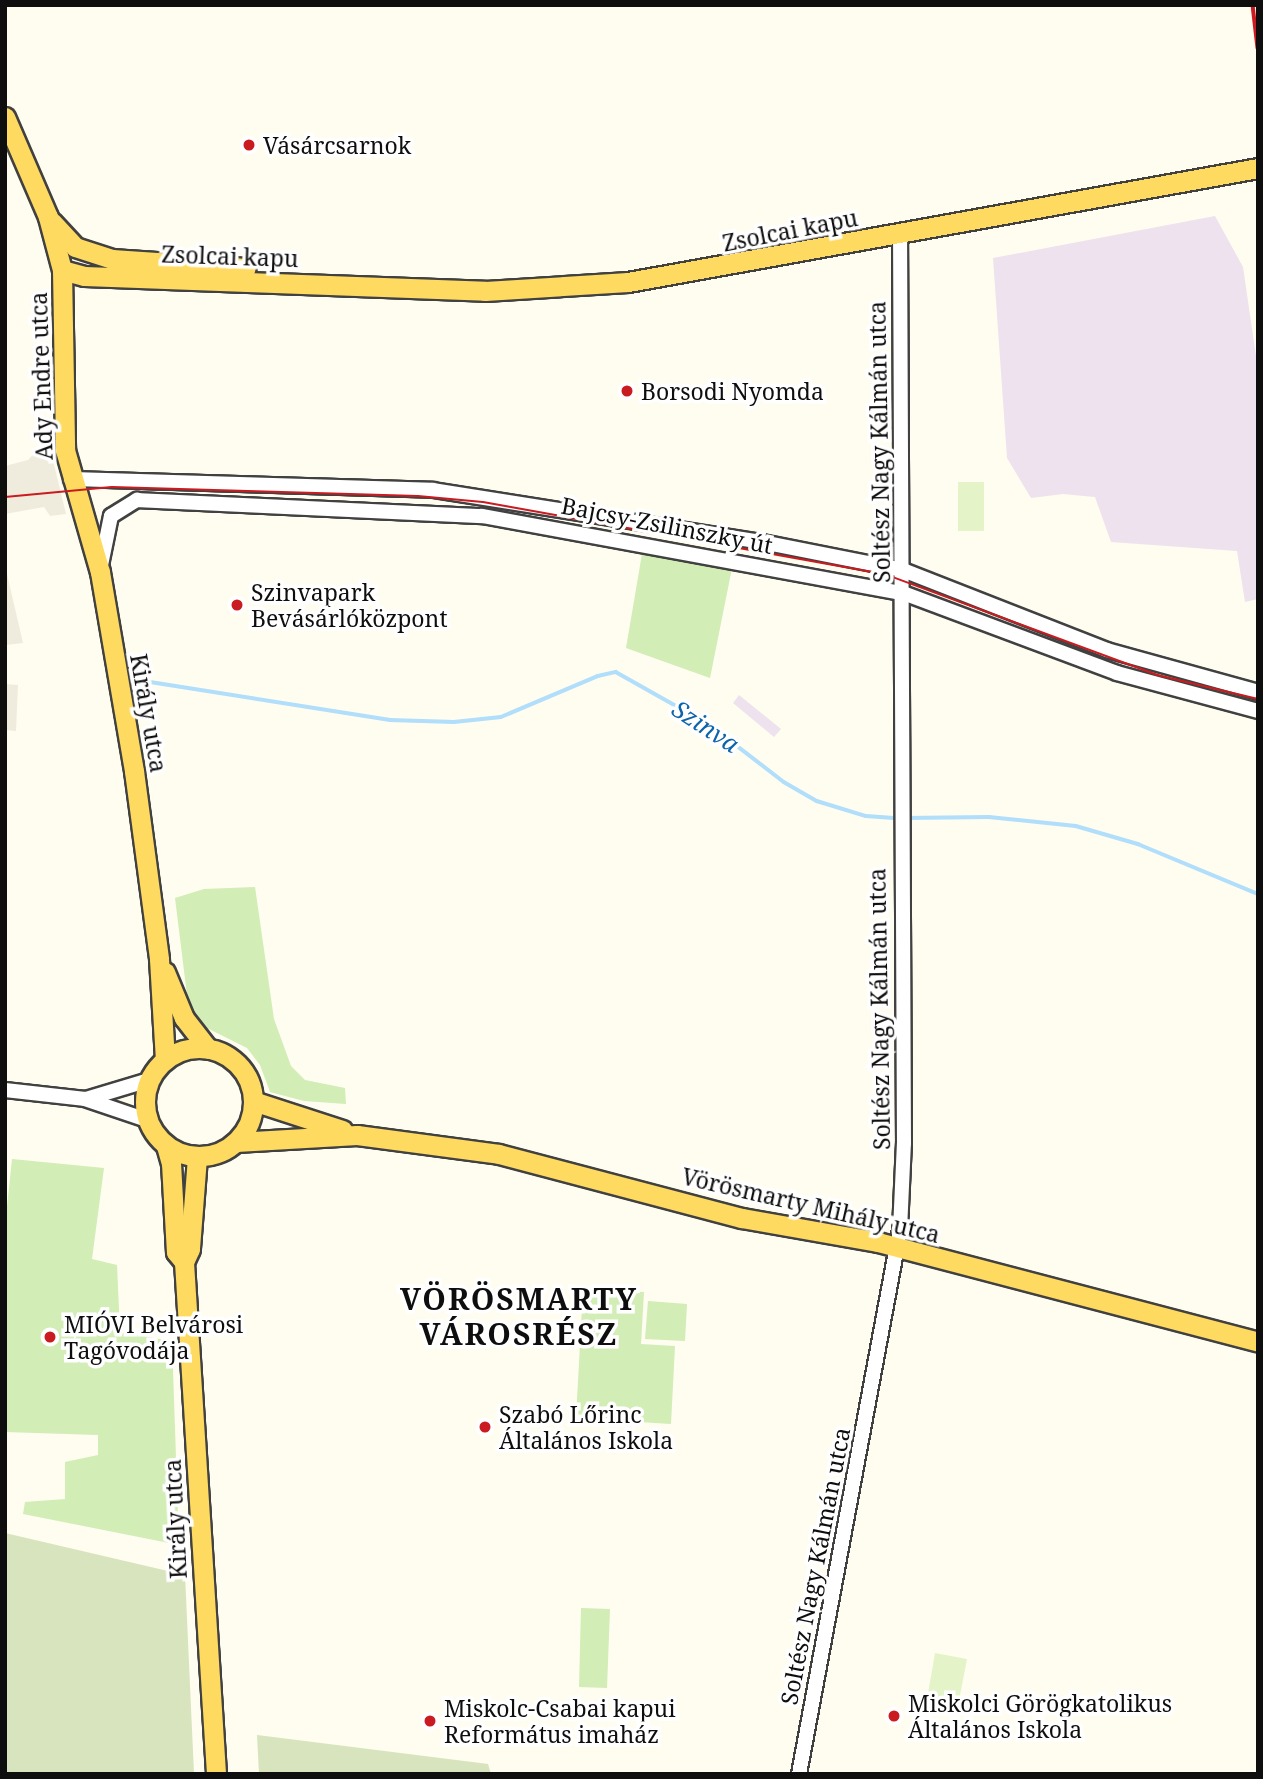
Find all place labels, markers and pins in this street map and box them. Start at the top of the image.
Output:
place label: Vásárcsarnok [263,131,411,159]
marker: Vásárcsarnok [241,137,257,153]
place label: Borsodi Nyomda [641,377,824,405]
marker: Borsodi Nyomda [619,383,635,399]
place label: Szinvapark Bevásárlóközpont [251,578,448,632]
marker: Szinvapark Bevásárlóközpont [229,597,245,613]
place label: MIÓVI Belvárosi Tagóvodája [64,1310,243,1364]
marker: MIÓVI Belvárosi Tagóvodája [42,1329,58,1345]
place label: Szabó Lőrinc Általános Iskola [499,1400,673,1454]
marker: Szabó Lőrinc Általános Iskola [477,1419,493,1435]
place label: Miskolci Görögkatolikus Általános Iskola [908,1689,1172,1743]
place label: Miskolc-Csabai kapui Református imaház [444,1694,675,1748]
marker: Miskolci Görögkatolikus Általános Iskola [886,1708,902,1724]
marker: Miskolc-Csabai kapui Református imaház [422,1713,438,1729]

